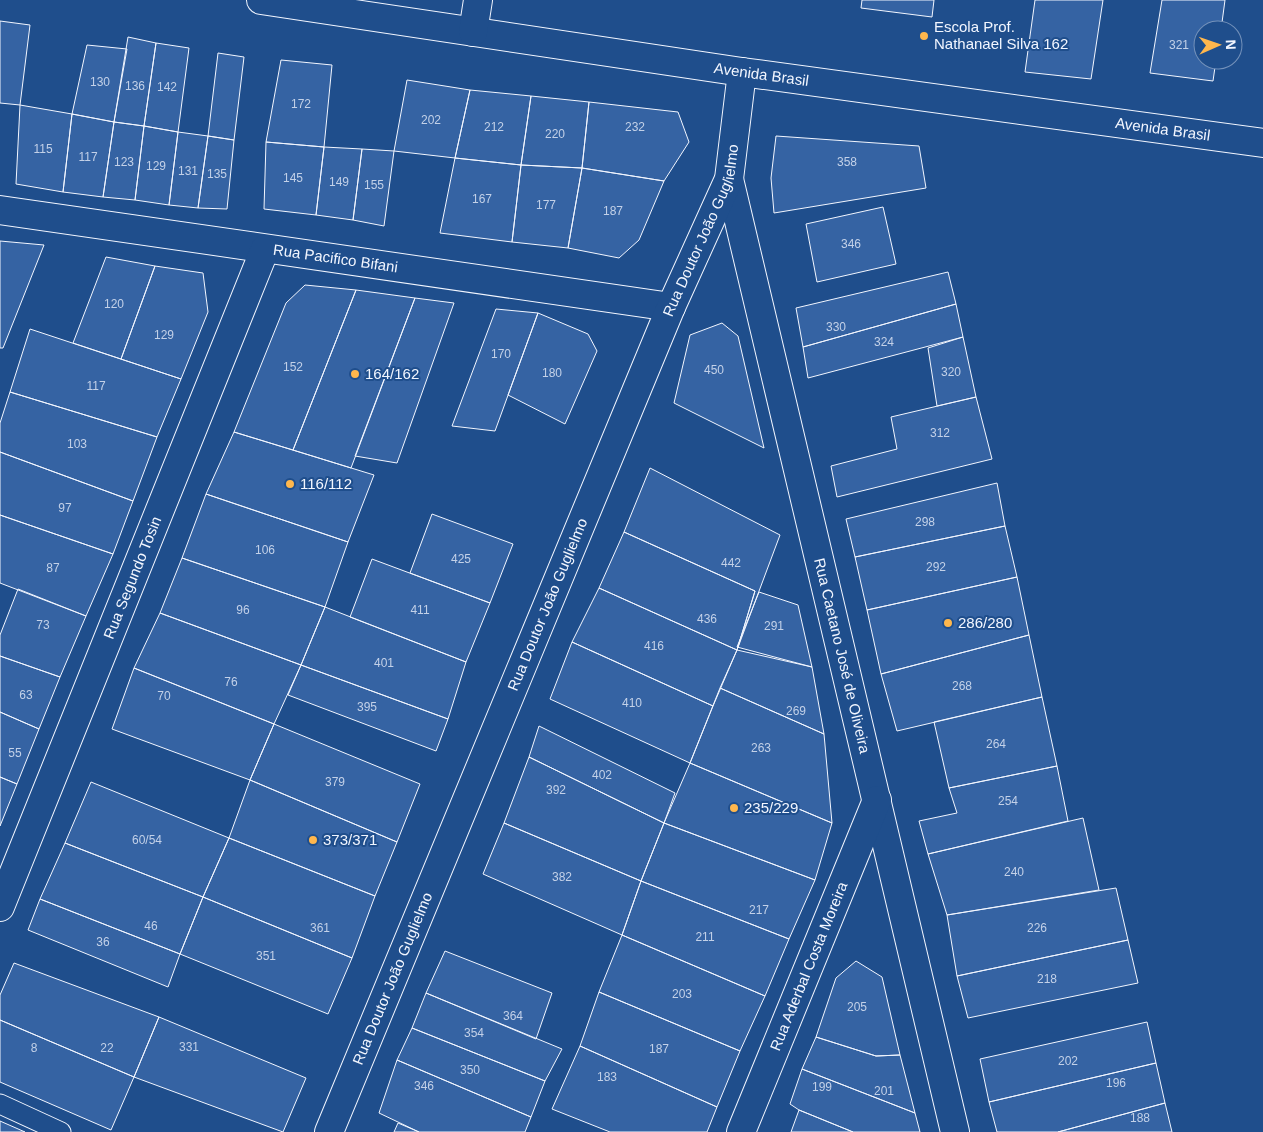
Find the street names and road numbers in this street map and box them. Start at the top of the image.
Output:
street label: Avenida Brasil [713,59,810,89]
street label: Avenida Brasil [1114,114,1211,144]
street label: Rua Doutor João Guglielmo [659,143,741,319]
street label: Rua Pacifico Bifani [272,241,399,275]
street label: Rua Segundo Tosin [100,514,164,641]
street label: Rua Doutor João Guglielmo [504,516,591,693]
street label: Rua Caetano José de Oliveira [811,556,874,756]
street label: Rua Aderbal Costa Moreira [766,879,851,1053]
street label: Rua Doutor João Guglielmo [349,890,435,1067]

